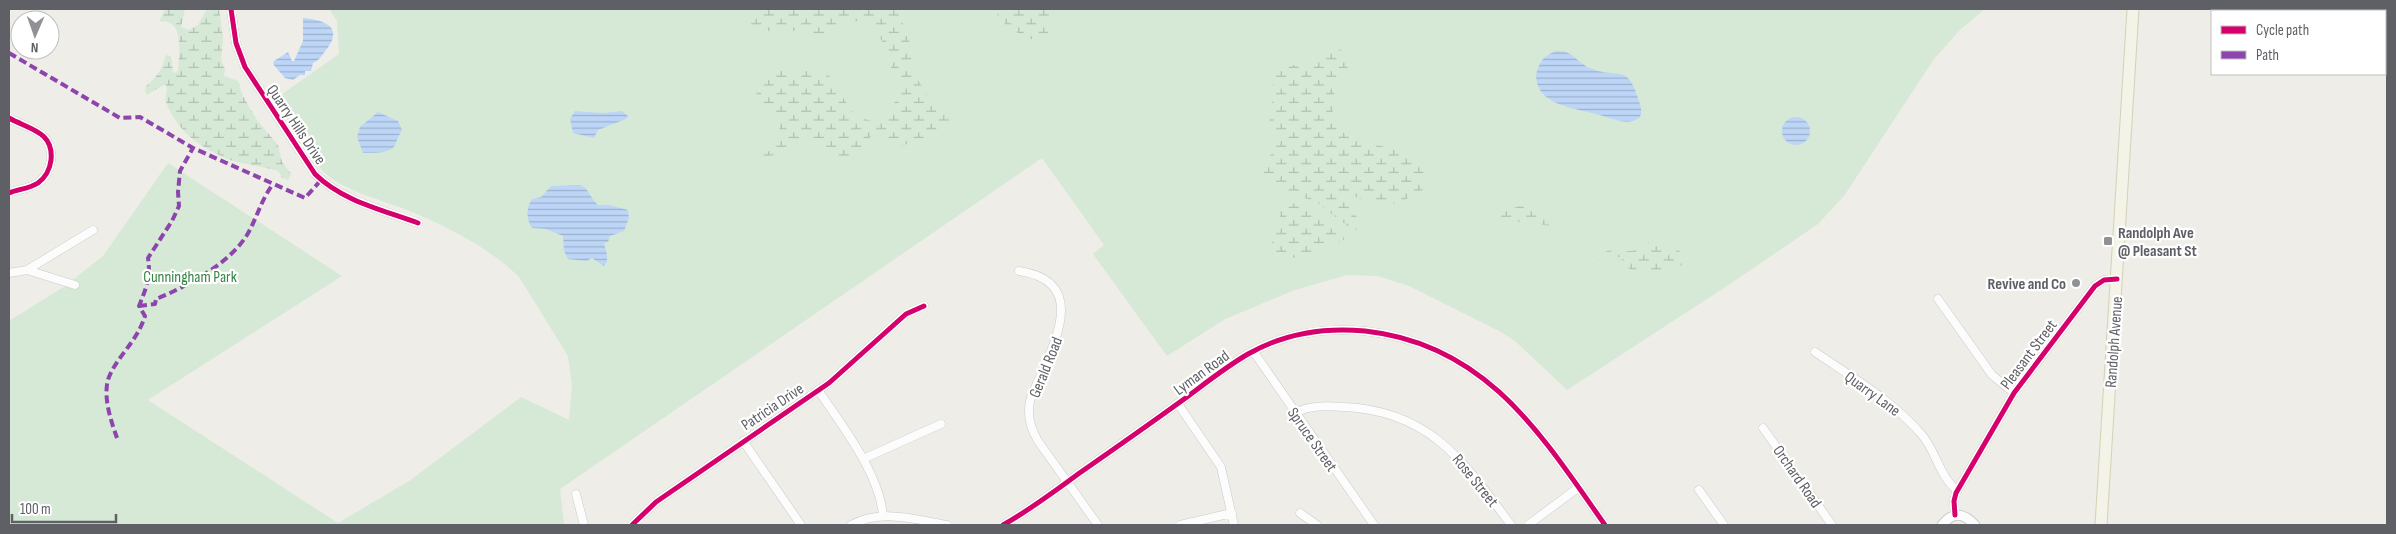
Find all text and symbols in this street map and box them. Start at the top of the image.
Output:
north arrow [10,10,60,60]
legend [2211,10,2386,75]
text: Cycle path [2256,21,2309,40]
text: N [31,39,39,56]
text: Path [2256,46,2279,65]
street label: Quarry Hills Drive [262,81,329,168]
place label: Randolph Ave @ Pleasant St [2118,224,2197,261]
marker: Randolph Ave @ Pleasant St [2102,235,2114,247]
park label: Cunningham Park [143,268,237,287]
place label: Revive and Co [1988,275,2066,294]
marker: Revive and Co [2070,277,2082,289]
street label: Randolph Avenue [2102,296,2127,388]
street label: Pleasant Street [1997,316,2062,393]
street label: Gerald Road [1026,334,1067,401]
street label: Lyman Road [1170,347,1233,400]
street label: Quarry Lane [1841,368,1904,421]
street label: Patricia Drive [738,379,808,435]
street label: Spruce Street [1283,404,1341,476]
street label: Orchard Road [1768,442,1825,512]
street label: Rose Street [1448,451,1502,511]
scale bar [12,492,116,524]
text: 100 m [20,500,51,519]

